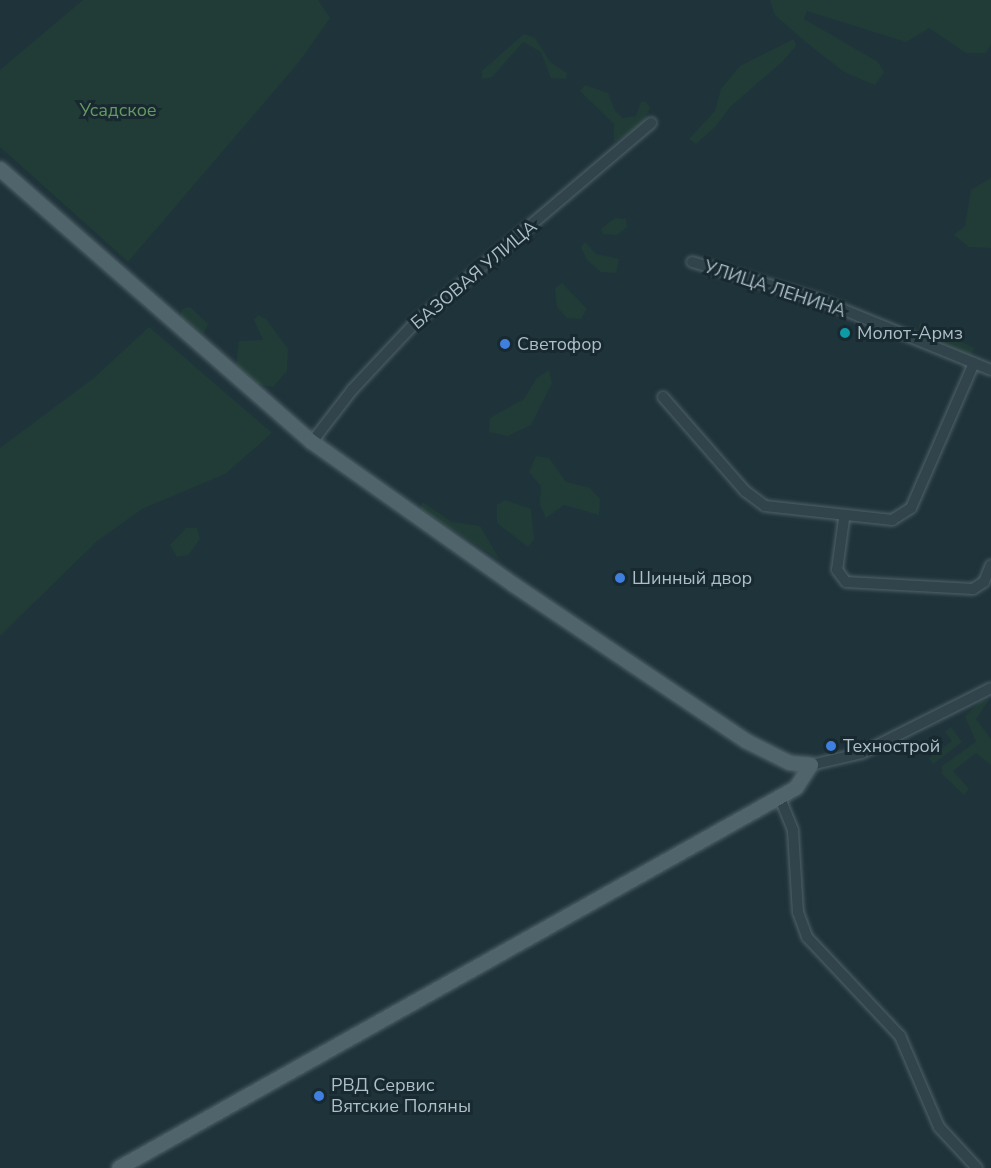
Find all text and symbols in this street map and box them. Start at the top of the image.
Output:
park label: Усадское [79,99,157,121]
street label: БАЗОВАЯ УЛИЦА [407,216,541,334]
street label: УЛИЦА ЛЕНИНА [701,256,849,322]
place label: Молот-Армз [857,322,963,344]
marker: Молот-Армз [838,326,852,340]
place label: Светофор [517,333,602,355]
marker: Светофор [498,337,512,351]
place label: Шинный двор [632,567,752,589]
marker: Шинный двор [613,571,627,585]
place label: Технострой [843,735,940,757]
marker: Технострой [824,739,838,753]
place label: РВД Сервис Вятские Поляны [331,1075,471,1118]
marker: РВД Сервис Вятские Поляны [312,1089,326,1103]

